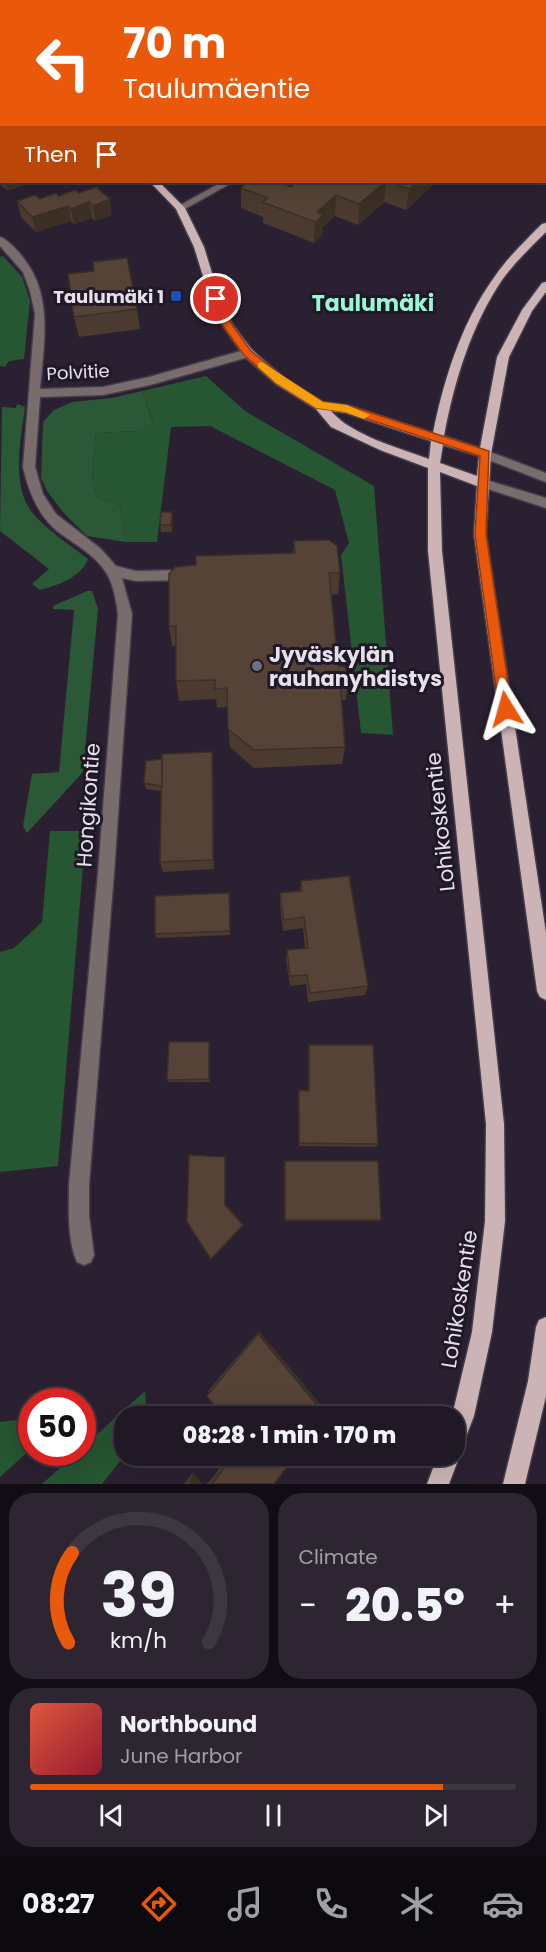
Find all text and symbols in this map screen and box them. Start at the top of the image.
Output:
text: 70 m [123,14,226,73]
icon: left [24,24,102,102]
text: Taulumäentie [123,70,310,107]
icon: arrive [90,138,123,171]
text: Then [24,139,78,170]
pin [190,273,241,324]
icon: arrive [199,282,232,315]
place label: Taulumäki 1 [53,284,164,309]
district label: Taulumäki [312,288,434,319]
marker: Taulumäki 1 [169,289,183,303]
street label: Polvitie [46,358,110,386]
place label: Jyväskylän rauhanyhdistys [269,640,442,693]
marker: Jyväskylän rauhanyhdistys [250,659,264,673]
position arrow [474,677,538,741]
street label: Hongikontie [69,742,107,868]
street label: Lohikoskentie [418,751,462,893]
street label: Lohikoskentie [434,1228,484,1370]
speed limit sign: 50 [18,1388,96,1466]
text: 08:28 · 1 min · 170 m [183,1420,396,1451]
text: Climate [299,1543,378,1571]
text: 39 [101,1551,177,1639]
text: 20.5° [345,1574,465,1637]
text: − [299,1582,317,1629]
text: + [493,1582,516,1629]
text: km/h [110,1625,167,1656]
text: Northbound [120,1709,257,1740]
text: June Harbor [120,1742,243,1770]
icon: previous [95,1799,128,1832]
icon: pause [257,1799,290,1832]
icon: next [419,1799,452,1832]
icon: directions [138,1883,180,1925]
icon: music [224,1883,266,1925]
icon: phone [310,1883,352,1925]
icon: climate [396,1883,438,1925]
icon: car [482,1883,524,1925]
text: 08:27 [22,1885,95,1922]

